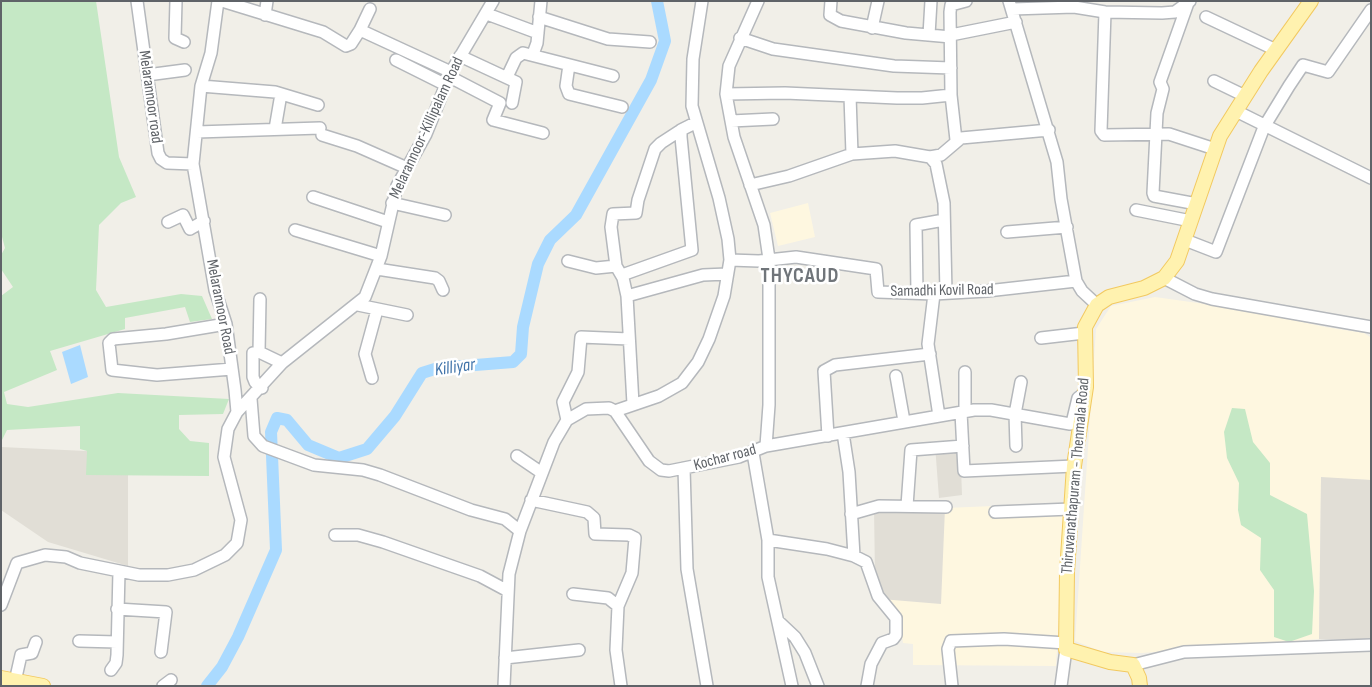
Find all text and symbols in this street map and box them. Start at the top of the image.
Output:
street label: Melarannoor road [134,49,166,145]
street label: Melarannoor-Killipalam Road [386,54,468,202]
street label: Melarannoor Road [201,258,239,356]
district label: THYCAUD [760,264,840,290]
street label: Samadhi Kovil Road [890,281,994,301]
water label: Killiyar [433,354,477,382]
street label: Thiruvanathapuram - Thenmala Road [1058,377,1094,575]
street label: Kochar road [692,440,758,476]

